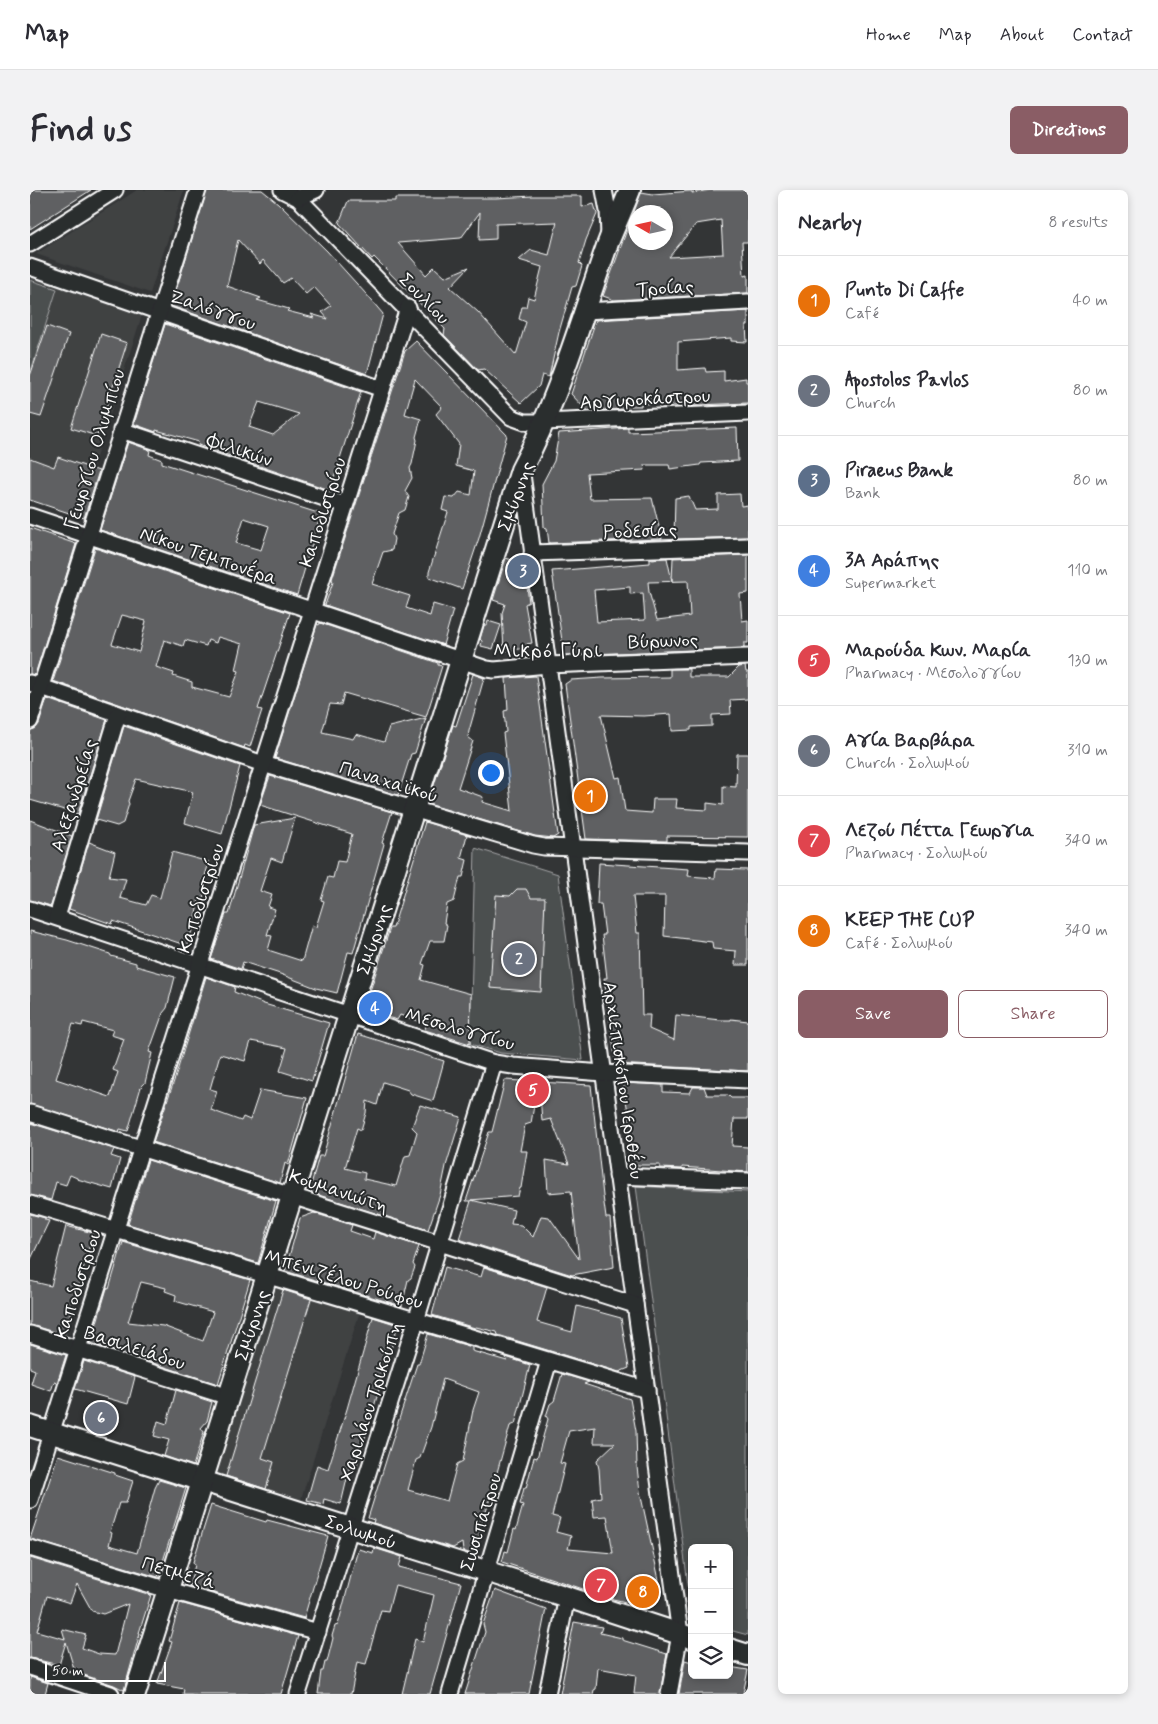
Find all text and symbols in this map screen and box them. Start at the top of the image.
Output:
text: Map [25,19,69,50]
text: Home [866,23,911,47]
text: Map [939,23,972,47]
text: About [1000,23,1044,47]
text: Contact [1072,23,1133,47]
button: Directions [1010,106,1128,154]
text: Find us [30,107,132,153]
north arrow [628,205,673,250]
text: Nearby [798,209,862,237]
text: 8 results [1048,212,1108,233]
street label: Σουλίου [393,268,455,330]
street label: Τροίας [636,275,695,302]
text: Punto Di Caffe [845,278,964,303]
street label: Ζαλόγγου [166,284,259,337]
text: 1 [810,290,818,311]
text: 40 m [1072,290,1108,311]
text: Café [845,303,879,324]
street label: Γεωργίου Ολυμπίου [59,366,132,533]
text: Apostolos Pavlos [845,368,969,393]
text: 2 [810,380,818,401]
text: 80 m [1073,380,1108,401]
street label: Αργυροκάστρου [579,384,711,415]
text: Church [845,393,896,414]
street label: Φιλικών [203,427,275,473]
street label: Καποδιστρίου [294,454,353,571]
street label: Σμύρνης [492,458,541,535]
text: Piraeus Bank [845,458,953,483]
text: 3 [810,470,818,491]
text: 80 m [1073,470,1108,491]
text: Bank [845,483,880,504]
street label: Ροδεσίας [603,518,678,545]
street label: Νίκου Τεμπονέρα [136,521,281,592]
text: 3Α Αράπης [845,548,939,573]
pin: 3 [507,552,539,590]
text: 4 [809,560,819,581]
text: 110 m [1067,560,1108,581]
text: Supermarket [845,573,936,594]
street label: Βύρωνος [628,628,698,655]
district label: Μικρό Γύρι [493,638,603,665]
text: Μαρούδα Κων. Μαρία [845,638,1031,663]
text: 5 [809,650,819,671]
text: 130 m [1067,650,1108,671]
text: Pharmacy · Μεσολογγίου [845,663,1021,684]
text: Αγία Βαρβάρα [845,728,975,753]
street label: Αλεξανδρείας [45,736,103,855]
text: 6 [810,740,818,761]
text: 310 m [1067,740,1108,761]
text: Church · Σολωμού [845,753,970,774]
street label: Παναχαϊκού [336,756,441,809]
your location [478,760,504,786]
pin: 1 [574,777,606,815]
text: Λεζού Πέττα Γεωργια [845,818,1034,843]
text: 7 [809,830,819,851]
text: 340 m [1064,830,1108,851]
street label: Καποδιστρίου [172,840,231,957]
text: Pharmacy · Σολωμού [845,843,988,864]
street label: Σμύρνης [351,901,398,978]
text: KEEP THE CUP [845,908,974,933]
text: 8 [809,920,819,941]
text: 340 m [1064,920,1108,941]
text: Café · Σολωμού [845,933,953,954]
pin: 2 [503,940,535,978]
street label: Αρχιεπισκόπου Ιεροθέου [596,980,649,1181]
pin: 4 [359,989,391,1027]
button: Save [798,990,948,1038]
button: Share [958,990,1108,1038]
street label: Μεσολογγίου [402,1002,517,1057]
pin: 5 [517,1071,549,1109]
street label: Κουμανιώτη [286,1164,391,1219]
street label: Καποδιστρίου [49,1226,108,1343]
street label: Μπενιζέλου Ρούφου [261,1243,426,1315]
street label: Σμύρνης [229,1287,276,1364]
street label: Χαριλάου Τρικούπη [334,1318,409,1484]
street label: Βασιλειάδου [81,1320,188,1376]
pin: 6 [85,1399,117,1437]
street label: Σωσιπάτρου [455,1470,508,1574]
street label: Σολωμού [322,1509,400,1556]
map controls [688,1544,733,1679]
button: + [688,1544,733,1589]
street label: Πετμεζά [139,1551,218,1596]
pin: 7 [585,1566,617,1604]
pin: 8 [627,1573,659,1611]
button: − [688,1589,733,1634]
button: layers [688,1634,733,1679]
scale bar [45,1659,166,1682]
text: 50 m [52,1662,83,1680]

